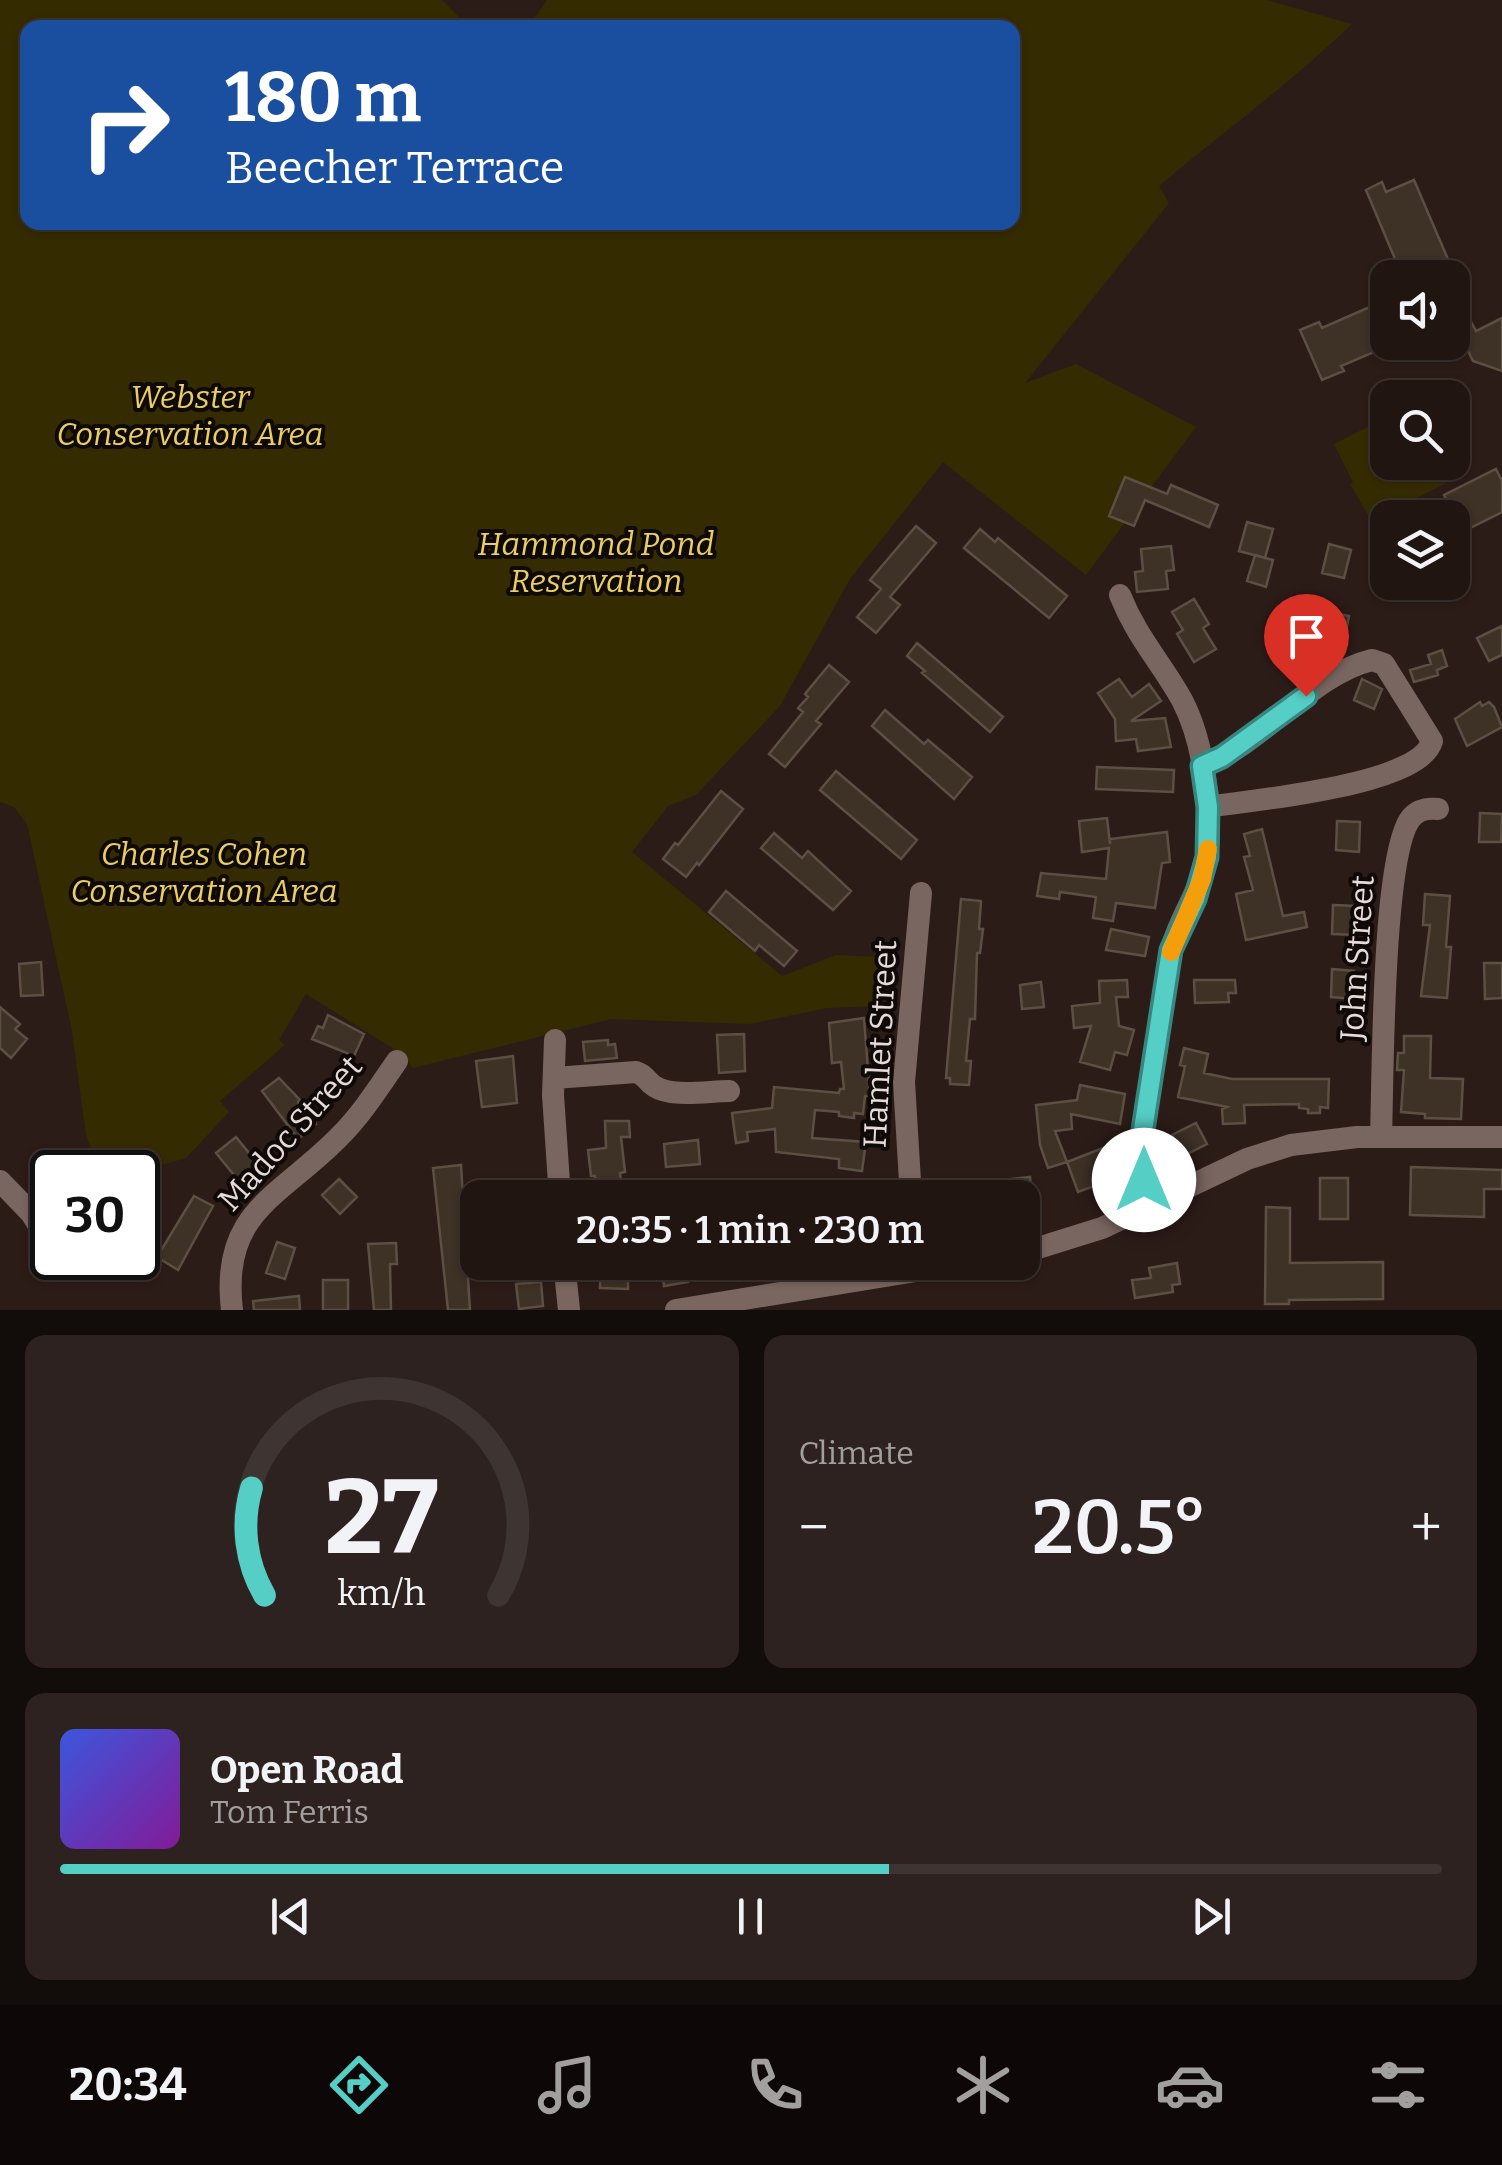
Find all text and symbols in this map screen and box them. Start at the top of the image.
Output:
text: 180 m [225,56,421,140]
icon: right [60,60,190,190]
text: Beecher Terrace [225,141,564,195]
map controls [1370,260,1470,600]
button: sound [1370,260,1470,360]
park label: Webster Conservation Area [57,378,323,453]
button: search [1370,380,1470,480]
button: layers [1370,500,1470,600]
park label: Hammond Pond Reservation [478,525,714,600]
pin [1264,594,1349,697]
icon: arrive [1279,609,1334,664]
park label: Charles Cohen Conservation Area [71,835,337,910]
street label: John Street [1332,874,1382,1043]
street label: Hamlet Street [856,939,904,1149]
street label: Madoc Street [210,1047,370,1219]
position arrow [1092,1128,1196,1232]
speed limit sign: 30 [30,1150,160,1280]
text: 20:35 · 1 min · 230 m [576,1207,924,1253]
text: Climate [799,1434,914,1472]
text: 27 [325,1456,439,1581]
text: 20.5° [1032,1483,1208,1573]
text: − [799,1495,829,1561]
text: + [1411,1495,1442,1561]
text: km/h [338,1572,426,1614]
text: Open Road [210,1747,403,1793]
text: Tom Ferris [210,1793,369,1831]
icon: previous [263,1889,318,1944]
icon: pause [723,1889,778,1944]
icon: next [1184,1889,1239,1944]
icon: directions [324,2050,394,2120]
icon: music [532,2050,602,2120]
icon: phone [740,2050,810,2120]
icon: climate [948,2050,1018,2120]
icon: car [1155,2050,1225,2120]
icon: filters [1363,2050,1433,2120]
text: 20:34 [69,2058,187,2112]

